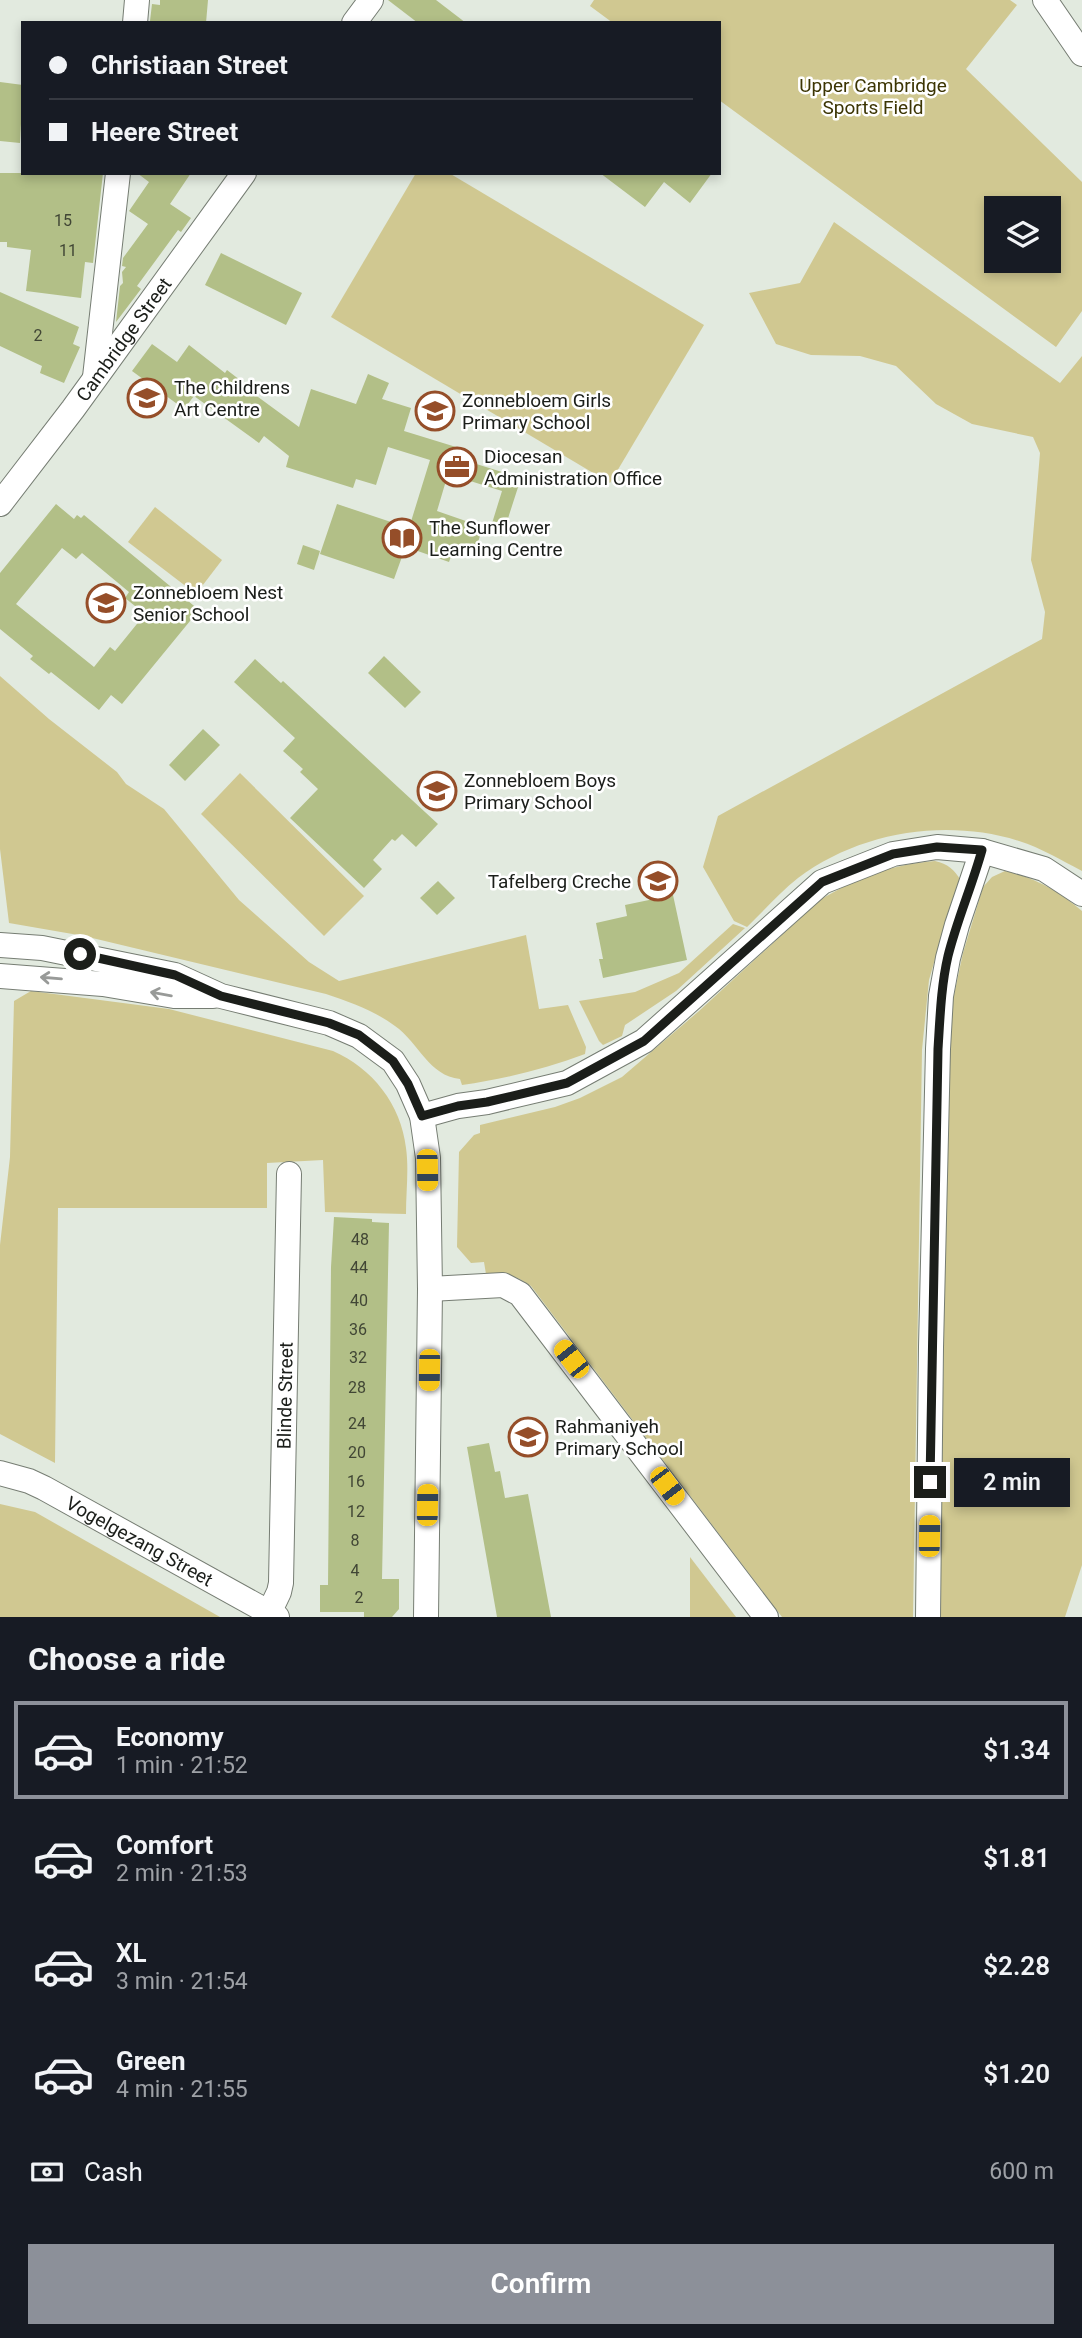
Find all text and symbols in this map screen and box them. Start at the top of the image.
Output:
text: Christiaan Street [91,50,288,80]
park label: Upper Cambridge Sports Field [799,74,947,119]
text: Heere Street [91,117,238,147]
map controls [984,196,1061,273]
button: layers [984,196,1061,273]
house number: 15 [54,211,72,230]
house number: 11 [59,241,77,260]
street label: Cambridge Street [71,273,177,406]
house number: 2 [34,326,43,345]
place label: The Childrens Art Centre [174,376,290,421]
school or university icon: The Childrens Art Centre [126,377,168,419]
place label: Zonnebloem Girls Primary School [462,389,611,434]
school or university icon: Zonnebloem Girls Primary School [414,390,456,432]
place label: Diocesan Administration Office [484,445,662,490]
office icon: Diocesan Administration Office [436,446,478,488]
place label: The Sunflower Learning Centre [429,516,563,561]
library icon: The Sunflower Learning Centre [381,517,423,559]
place label: Zonnebloem Nest Senior School [133,581,283,626]
school or university icon: Zonnebloem Nest Senior School [85,582,127,624]
place label: Zonnebloem Boys Primary School [464,769,616,814]
school or university icon: Zonnebloem Boys Primary School [416,770,458,812]
school or university icon: Tafelberg Creche [637,860,679,902]
place label: Tafelberg Creche [488,870,631,893]
route start [64,938,96,970]
one-way arrow [41,971,63,984]
one-way arrow [150,987,173,1000]
car [417,1149,438,1191]
house number: 48 [351,1230,369,1249]
house number: 44 [350,1258,368,1277]
house number: 40 [350,1291,368,1310]
house number: 36 [349,1320,367,1339]
car [550,1336,593,1382]
street label: Blinde Street [273,1342,298,1449]
house number: 32 [349,1348,367,1367]
car [419,1349,440,1391]
house number: 28 [348,1378,366,1397]
house number: 24 [348,1414,366,1433]
place label: Rahmaniyeh Primary School [555,1415,683,1460]
school or university icon: Rahmaniyeh Primary School [507,1416,549,1458]
house number: 20 [348,1443,366,1462]
callout: 2 min [954,1458,1070,1506]
car [646,1463,689,1509]
route end [914,1466,946,1498]
text: 2 min [983,1469,1041,1496]
house number: 16 [347,1472,365,1491]
car [417,1484,438,1526]
street label: Vogelgezang Street [62,1492,217,1591]
house number: 12 [347,1502,365,1521]
car [919,1515,940,1557]
house number: 8 [351,1531,360,1550]
house number: 4 [351,1561,360,1580]
house number: 2 [355,1588,364,1607]
text: Choose a ride [28,1640,225,1678]
icon: car [32,1719,95,1782]
text: Economy [116,1722,223,1752]
text: $1.34 [983,1735,1050,1765]
text: 1 min · 21:52 [116,1752,248,1779]
icon: car [32,1827,95,1890]
text: Comfort [116,1830,213,1860]
text: $1.81 [983,1843,1050,1873]
text: 2 min · 21:53 [116,1860,248,1887]
icon: car [32,1935,95,1998]
text: XL [116,1938,147,1968]
text: $2.28 [983,1951,1050,1981]
text: 3 min · 21:54 [116,1968,248,1995]
icon: car [32,2043,95,2106]
text: Green [116,2046,186,2076]
text: $1.20 [983,2059,1050,2089]
text: 4 min · 21:55 [116,2076,248,2103]
icon: cash [28,2153,66,2191]
text: Cash [84,2157,143,2187]
text: 600 m [989,2158,1054,2185]
button: Confirm [28,2244,1054,2324]

